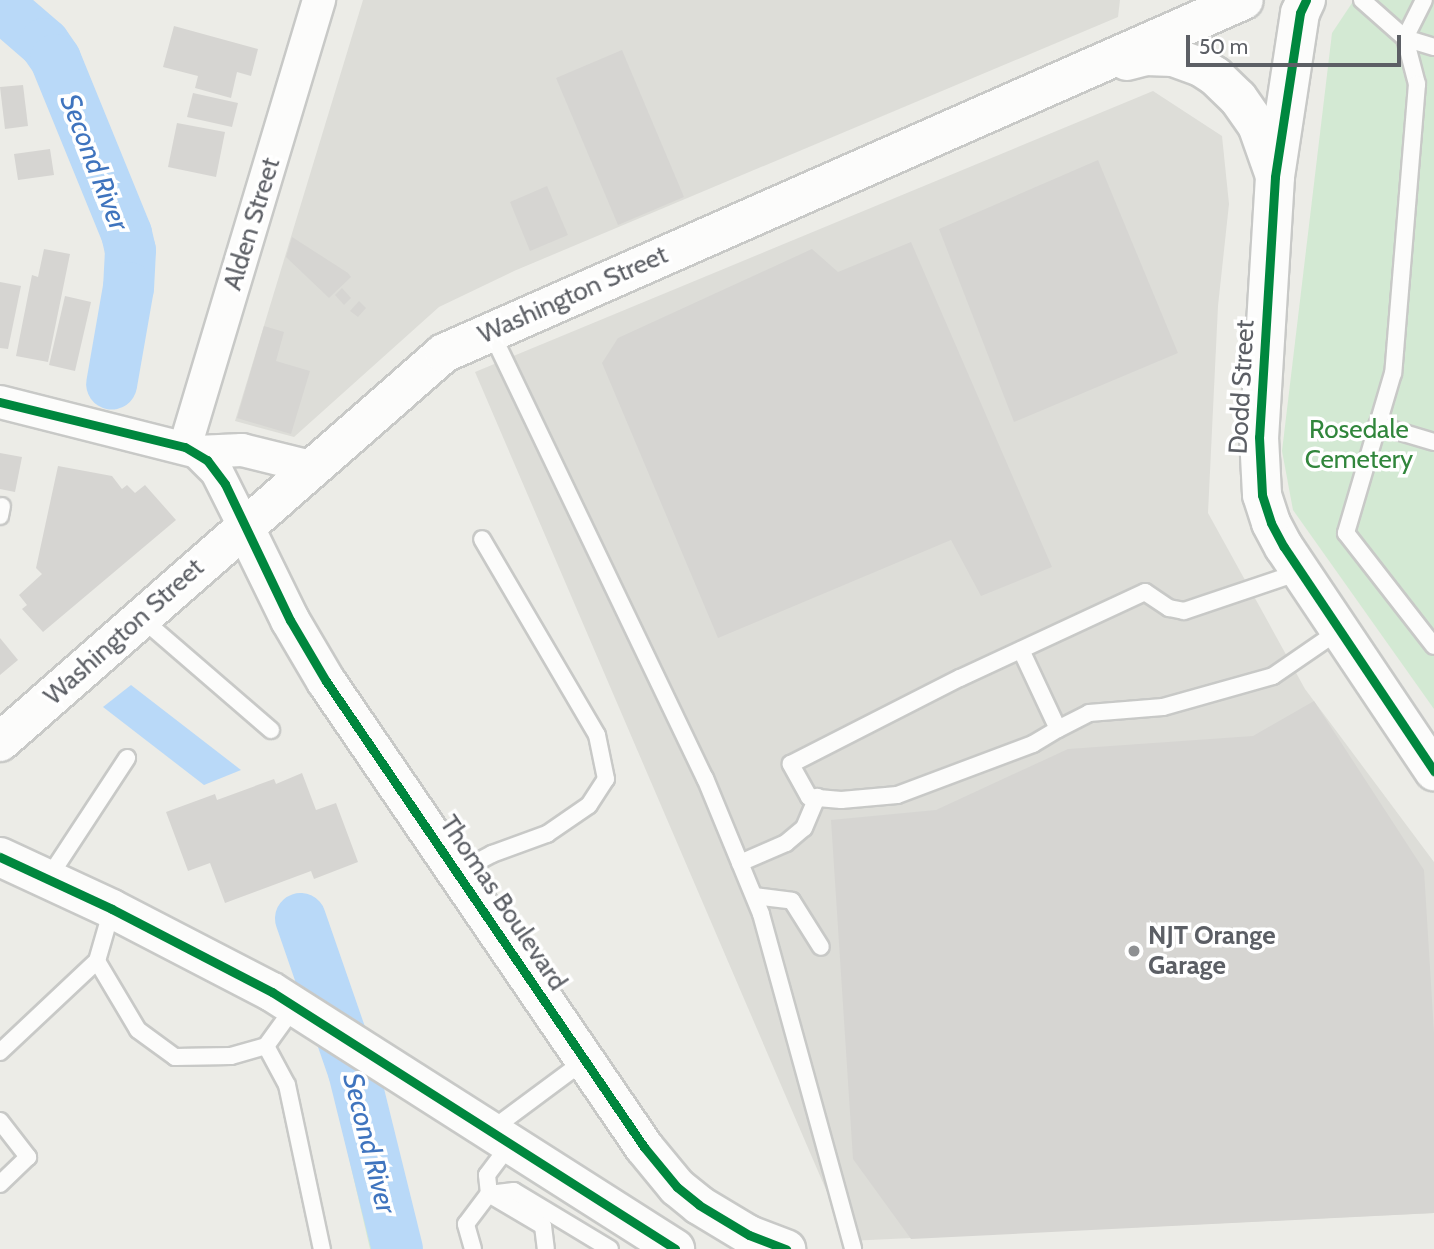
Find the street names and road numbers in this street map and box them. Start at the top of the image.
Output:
street label: Alden Street [217,154,287,294]
street label: Washington Street [473,239,673,351]
street label: Dodd Street [1223,319,1261,455]
street label: Washington Street [38,552,210,712]
street label: Thomas Boulevard [433,810,573,996]

